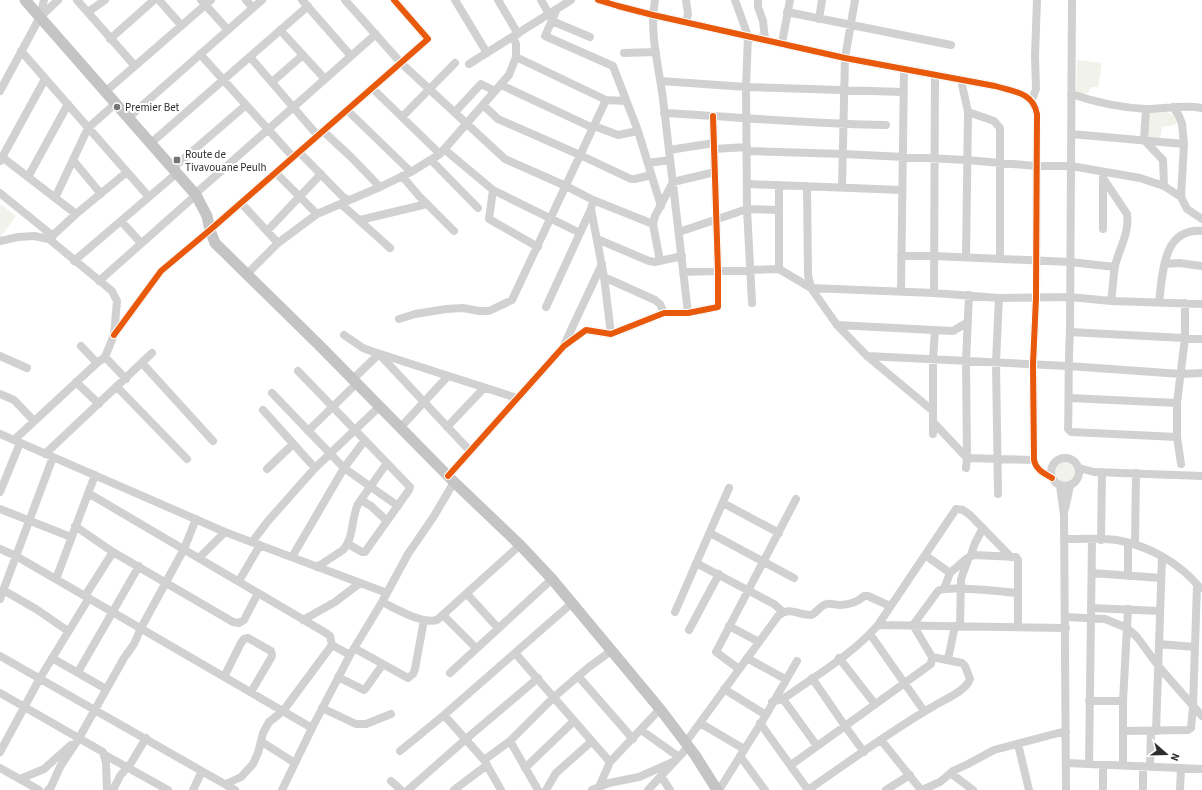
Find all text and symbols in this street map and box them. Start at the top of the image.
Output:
place label: Premier Bet [125,100,180,115]
marker: Premier Bet [112,102,122,112]
place label: Route de Tivavouane Peulh [185,147,267,175]
marker: Route de Tivavouane Peulh [172,155,182,165]
north arrow [1146,734,1186,774]
text: N [1167,751,1183,763]

